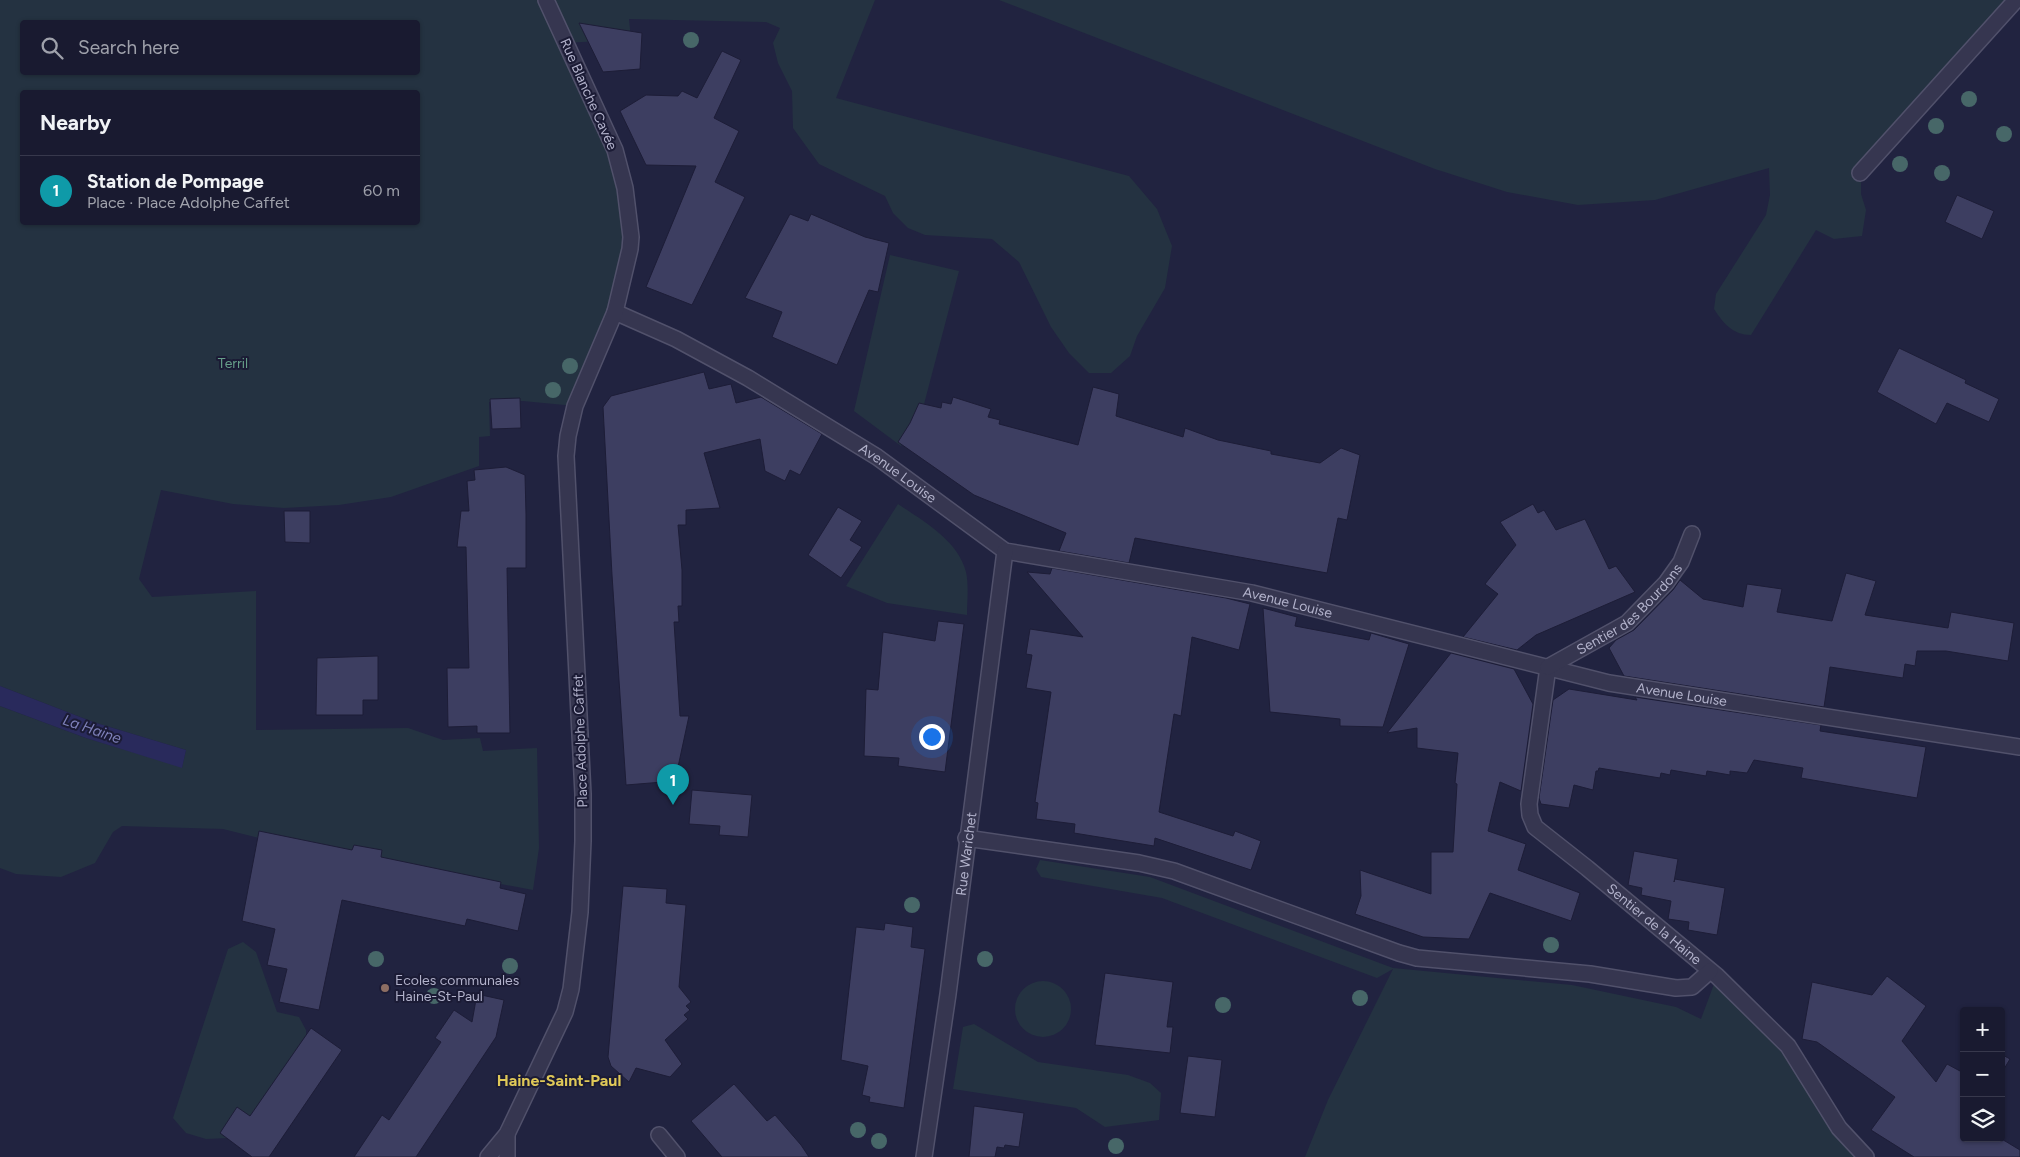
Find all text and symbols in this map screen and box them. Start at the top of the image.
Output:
search box [20,20,420,75]
icon: search [38,34,66,62]
text: Search here [78,36,180,59]
street label: Rue Blanche Cavée [556,36,621,153]
text: Nearby [40,110,111,135]
text: Station de Pompage [87,170,264,193]
text: 1 [53,181,59,200]
text: 60 m [363,181,400,200]
text: Place · Place Adolphe Caffet [87,193,290,212]
park label: Terril [218,355,248,372]
street label: Avenue Louise [856,440,940,507]
street label: Sentier des Bourdons [1574,561,1686,658]
street label: Avenue Louise [1242,584,1334,622]
street label: Place Adolphe Caffet [570,674,591,808]
street label: Avenue Louise [1635,679,1729,710]
water label: La Haine [60,711,124,747]
your location [919,724,945,750]
pin: 1 [657,764,689,805]
street label: Rue Warichet [953,811,980,897]
street label: Sentier de la Haine [1603,880,1705,969]
place label: Ecoles communales Haine-St-Paul [395,972,519,1005]
marker: Ecoles communales Haine-St-Paul [379,982,391,994]
map controls [1960,1007,2005,1142]
button: + [1960,1007,2005,1052]
button: − [1960,1052,2005,1097]
district label: Haine-Saint-Paul [497,1071,621,1090]
button: layers [1960,1097,2005,1142]

